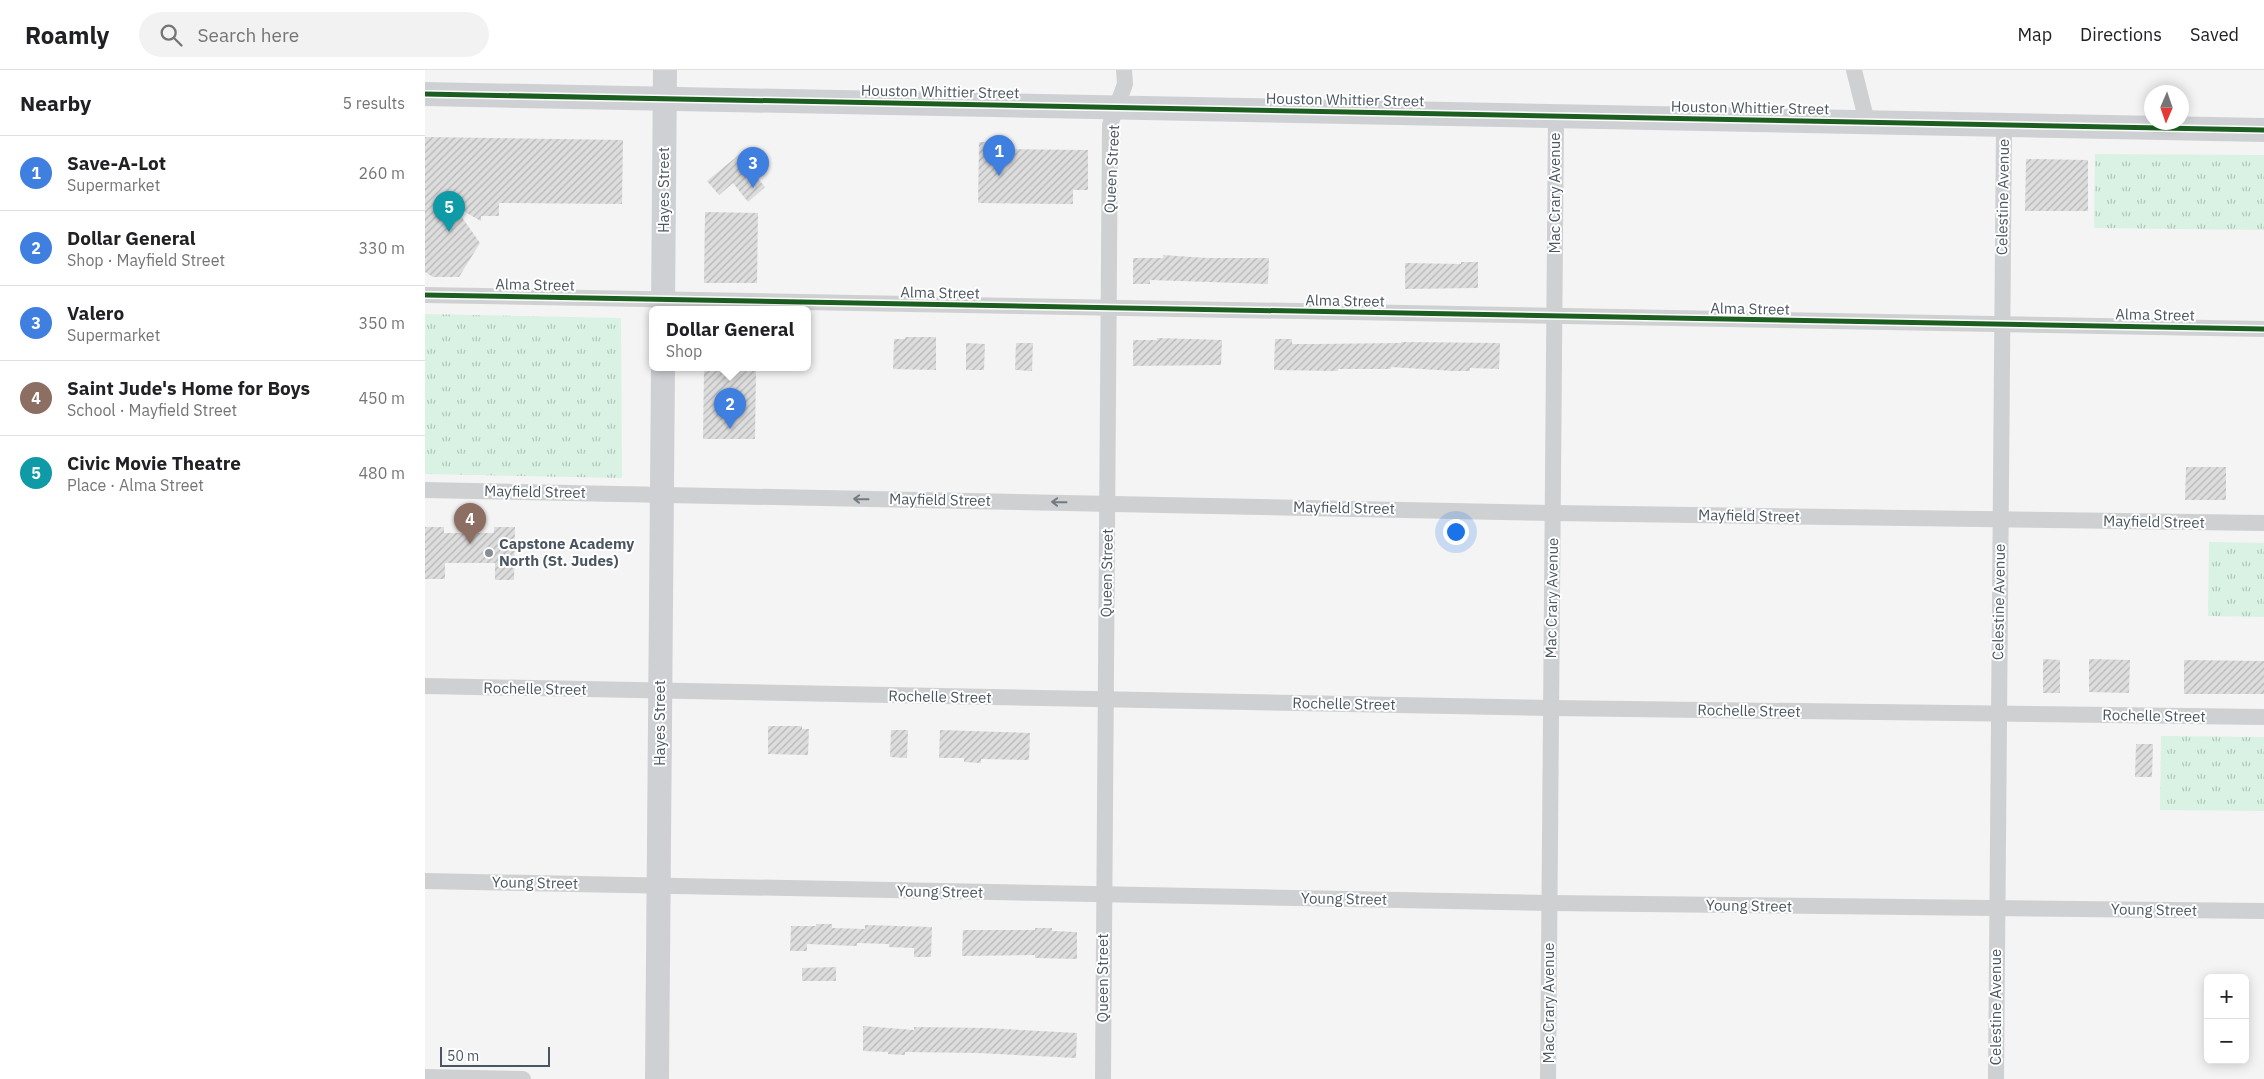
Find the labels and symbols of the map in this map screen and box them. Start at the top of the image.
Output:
street label: Houston Whittier Street [861,81,1019,102]
north arrow [2144,85,2189,130]
street label: Houston Whittier Street [1266,89,1424,110]
street label: Houston Whittier Street [1671,97,1829,118]
street label: Queen Street [1100,124,1123,214]
street label: Mac Crary Avenue [1545,133,1564,253]
pin: 1 [983,135,1015,176]
street label: Celestine Avenue [1992,139,2013,255]
street label: Hayes Street [654,147,673,233]
pin: 3 [737,147,769,188]
pin: 5 [433,191,465,232]
street label: Alma Street [495,274,575,295]
street label: Alma Street [900,282,980,303]
street label: Alma Street [1305,290,1385,311]
street label: Alma Street [1710,298,1790,319]
street label: Alma Street [2115,304,2195,325]
pin: 2 [714,388,746,429]
street label: Mayfield Street [484,481,586,502]
street label: Mayfield Street [889,489,991,510]
one-way arrow [854,494,870,504]
street label: Mayfield Street [1293,497,1395,518]
one-way arrow [1051,498,1067,507]
pin: 4 [454,503,486,544]
street label: Mayfield Street [1698,505,1800,526]
street label: Mayfield Street [2103,511,2205,532]
your location [1443,519,1469,545]
street label: Queen Street [1096,528,1117,618]
place label: Capstone Academy North (St. Judes) [499,534,634,570]
street label: Mac Crary Avenue [1541,537,1562,659]
street label: Celestine Avenue [1988,544,2009,660]
marker: Capstone Academy North (St. Judes) [483,547,495,559]
street label: Rochelle Street [483,678,587,699]
street label: Hayes Street [650,680,669,766]
street label: Rochelle Street [888,686,992,707]
street label: Rochelle Street [1292,693,1396,714]
street label: Rochelle Street [1697,700,1801,721]
street label: Rochelle Street [2102,705,2206,726]
street label: Young Street [492,872,578,893]
street label: Young Street [897,881,983,902]
street label: Young Street [1301,888,1387,909]
street label: Young Street [1706,895,1792,916]
street label: Young Street [2111,899,2197,920]
street label: Queen Street [1093,934,1112,1022]
street label: Mac Crary Avenue [1539,943,1558,1063]
street label: Celestine Avenue [1986,949,2005,1065]
scale bar [440,1044,550,1067]

